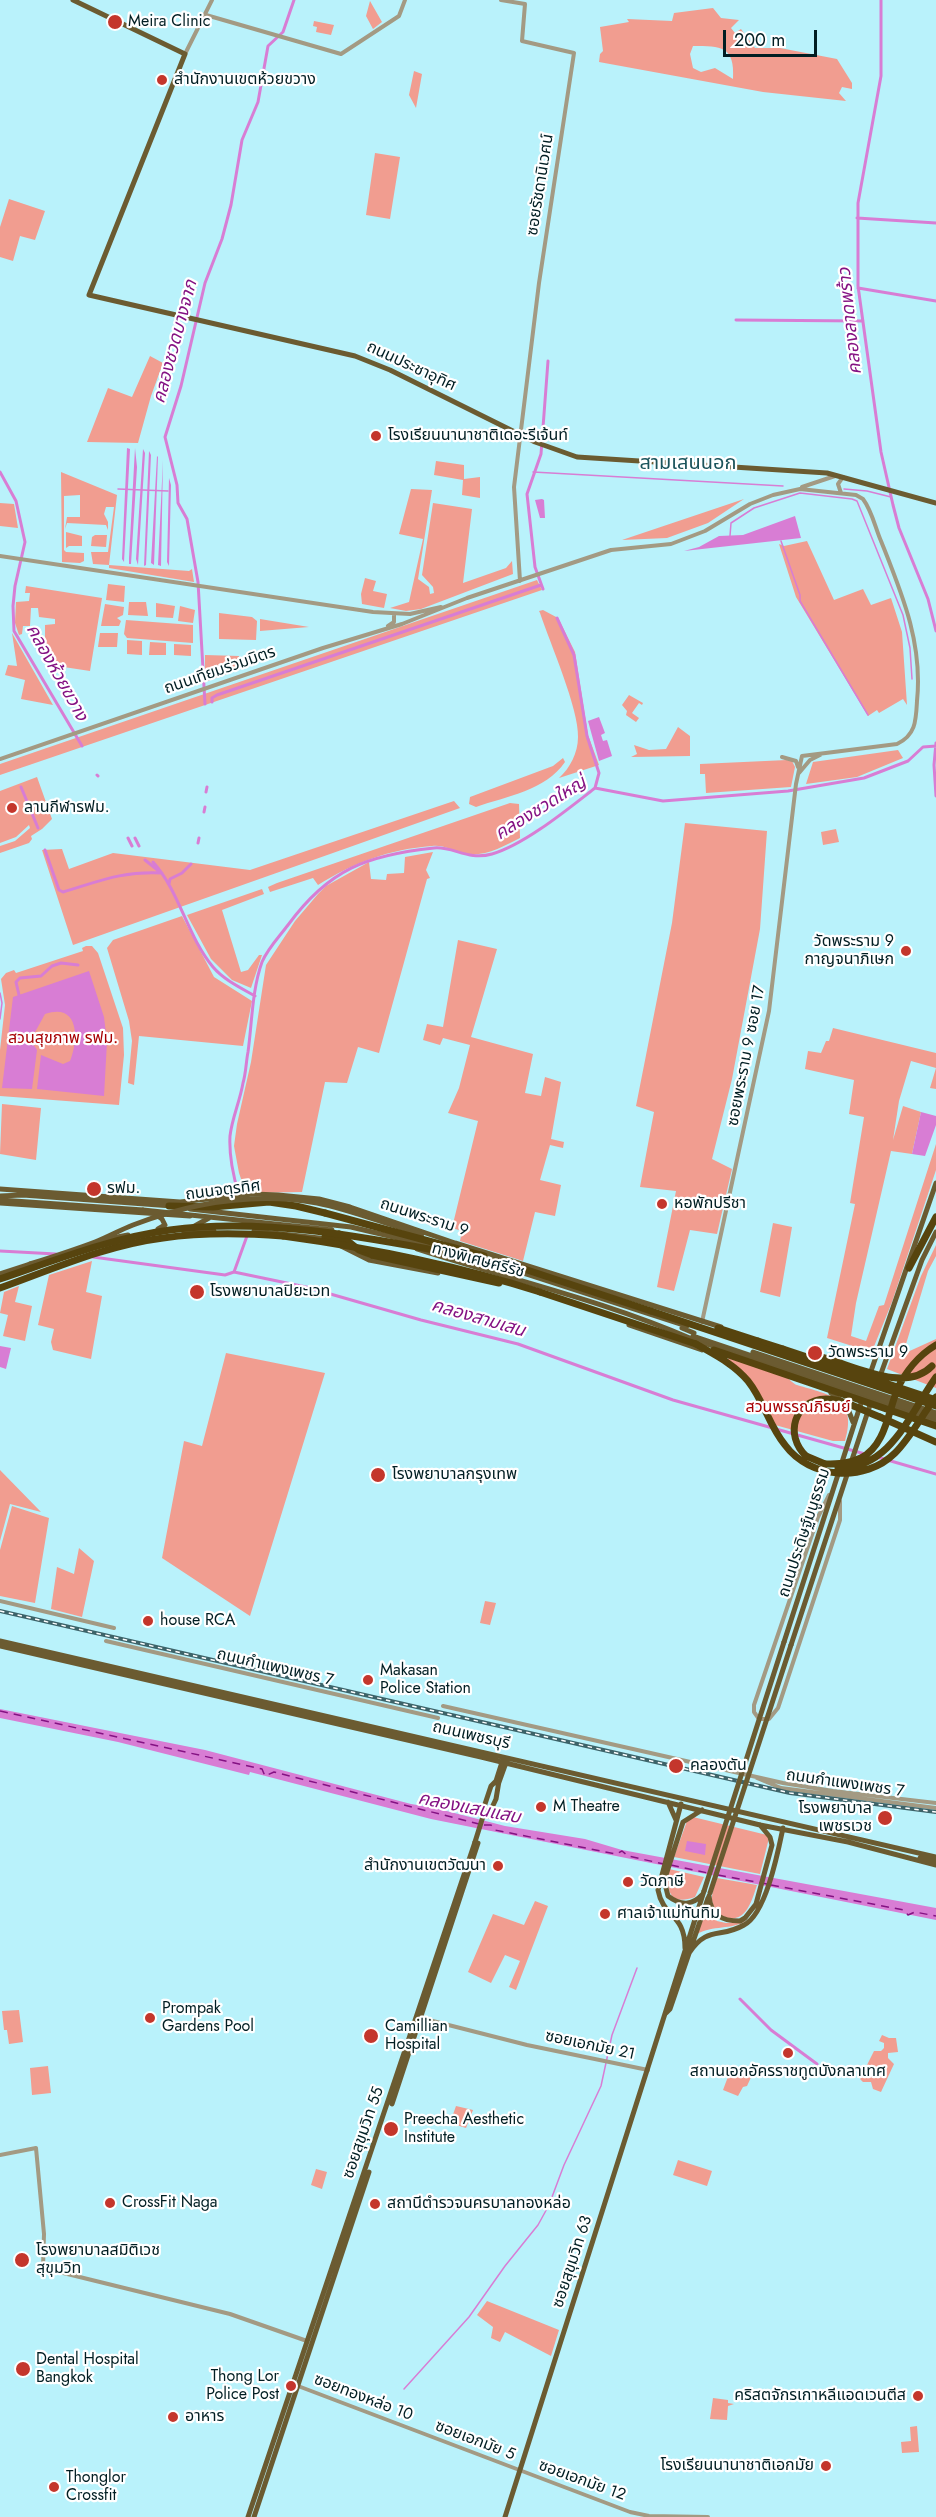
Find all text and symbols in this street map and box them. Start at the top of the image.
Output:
place label: Meira Clinic [128,12,210,32]
marker: Meira Clinic [106,13,124,31]
scale bar [726,18,820,56]
text: 200 m [734,27,785,53]
place label: สำนักงานเขตห้วยขวาง [174,70,316,90]
marker: สำนักงานเขตห้วยขวาง [155,73,169,87]
street label: ซอยรัชดานิเวศน์ [523,133,559,237]
water label: คลองลาดพร้าว [835,266,867,376]
water label: คลองชวดบางจาก [149,278,203,406]
street label: ถนนประชาอุทิศ [363,338,459,396]
place label: โรงเรียนนานาชาติเดอะรีเจ้นท์ [388,426,568,446]
marker: โรงเรียนนานาชาติเดอะรีเจ้นท์ [369,429,383,443]
district label: สามเสนนอก [640,452,736,476]
water label: คลองห้วยขวาง [21,621,91,725]
street label: ถนนเทียมร่วมมิตร [162,643,278,699]
water label: คลองชวดใหญ่ [491,772,591,846]
place label: ลานกีฬารฟม. [24,798,110,818]
marker: ลานกีฬารฟม. [5,801,19,815]
place label: วัดพระราม 9 กาญจนาภิเษก [805,932,894,970]
marker: วัดพระราม 9 กาญจนาภิเษก [899,944,913,958]
street label: ซอยพระราม 9 ซอย 17 [724,984,770,1128]
park label: สวนสุขภาพ รฟม. [8,1029,118,1049]
street label: ถนนจตุรทิศ [184,1177,262,1205]
place label: รฟม. [107,1179,140,1199]
marker: รฟม. [85,1180,103,1198]
place label: หอพักปรีชา [674,1194,746,1214]
street label: ถนนพระราม 9 [377,1195,471,1241]
marker: หอพักปรีชา [655,1197,669,1211]
street label: ทางพิเศษศรีรัช [430,1239,526,1283]
place label: โรงพยาบาลปิยะเวท [210,1282,330,1302]
marker: โรงพยาบาลปิยะเวท [188,1283,206,1301]
water label: คลองสามเสน [429,1295,527,1343]
place label: วัดพระราม 9 [828,1343,908,1363]
marker: วัดพระราม 9 [806,1344,824,1362]
park label: สวนพรรณภิรมย์ [746,1398,850,1418]
place label: โรงพยาบาลกรุงเทพ [392,1465,517,1485]
marker: โรงพยาบาลกรุงเทพ [369,1466,387,1484]
street label: ถนนประดิษฐ์มนูธรรม [775,1466,835,1600]
place label: house RCA [160,1611,235,1631]
marker: house RCA [141,1614,155,1628]
street label: ถนนกำแพงเพชร 7 [215,1645,335,1691]
place label: Makasan Police Station [380,1661,471,1699]
marker: Makasan Police Station [361,1673,375,1687]
street label: ถนนเพชรบุรี [430,1718,512,1754]
place label: คลองตัน [690,1756,747,1776]
marker: คลองตัน [667,1757,685,1775]
street label: ถนนกำแพงเพชร 7 [785,1766,905,1802]
water label: คลองแสนแสบ [416,1788,522,1830]
place label: M Theatre [553,1797,620,1817]
place label: โรงพยาบาล เพชรเวช [798,1799,872,1837]
marker: M Theatre [534,1800,548,1814]
marker: โรงพยาบาล เพชรเวช [876,1809,894,1827]
place label: สำนักงานเขตวัฒนา [364,1856,486,1876]
marker: สำนักงานเขตวัฒนา [491,1859,505,1873]
place label: วัดภาษี [640,1872,684,1892]
marker: วัดภาษี [621,1875,635,1889]
place label: ศาลเจ้าแม่ทันทิม [617,1904,720,1924]
marker: ศาลเจ้าแม่ทันทิม [598,1907,612,1921]
place label: Prompak Gardens Pool [162,1999,254,2037]
marker: Prompak Gardens Pool [143,2011,157,2025]
place label: Camillian Hospital [385,2017,448,2055]
marker: Camillian Hospital [362,2027,380,2045]
street label: ซอยเอกมัย 21 [543,2027,637,2065]
marker: สถานเอกอัครราชทูตบังกลาเทศ [781,2046,795,2060]
place label: สถานเอกอัครราชทูตบังกลาเทศ [690,2062,886,2082]
street label: ซอยสุขุมวิท 55 [339,2085,389,2181]
place label: Preecha Aesthetic Institute [404,2110,524,2148]
marker: Preecha Aesthetic Institute [382,2120,400,2138]
place label: CrossFit Naga [122,2193,218,2213]
place label: สถานีตำรวจนครบาลทองหล่อ [387,2194,571,2214]
marker: CrossFit Naga [103,2196,117,2210]
marker: สถานีตำรวจนครบาลทองหล่อ [368,2197,382,2211]
street label: ซอยสุขุมวิท 63 [549,2214,597,2310]
place label: โรงพยาบาลสมิติเวช สุขุมวิท [36,2241,160,2279]
marker: โรงพยาบาลสมิติเวช สุขุมวิท [13,2251,31,2269]
place label: Dental Hospital Bangkok [36,2350,139,2388]
marker: Dental Hospital Bangkok [14,2360,32,2378]
place label: Thong Lor Police Post [206,2367,279,2405]
street label: ซอยทองหล่อ 10 [311,2370,415,2426]
marker: Thong Lor Police Post [284,2379,298,2393]
place label: คริสตจักรเกาหลีแอดเวนตีส [734,2386,906,2406]
marker: คริสตจักรเกาหลีแอดเวนตีส [911,2389,925,2403]
place label: อาหาร [185,2407,224,2427]
marker: อาหาร [166,2410,180,2424]
street label: ซอยเอกมัย 5 [432,2417,518,2465]
street label: ซอยเอกมัย 12 [536,2456,628,2506]
place label: โรงเรียนนานาชาติเอกมัย [660,2456,814,2476]
marker: โรงเรียนนานาชาติเอกมัย [819,2459,833,2473]
place label: Thonglor Crossfit [66,2468,126,2506]
marker: Thonglor Crossfit [47,2480,61,2494]

